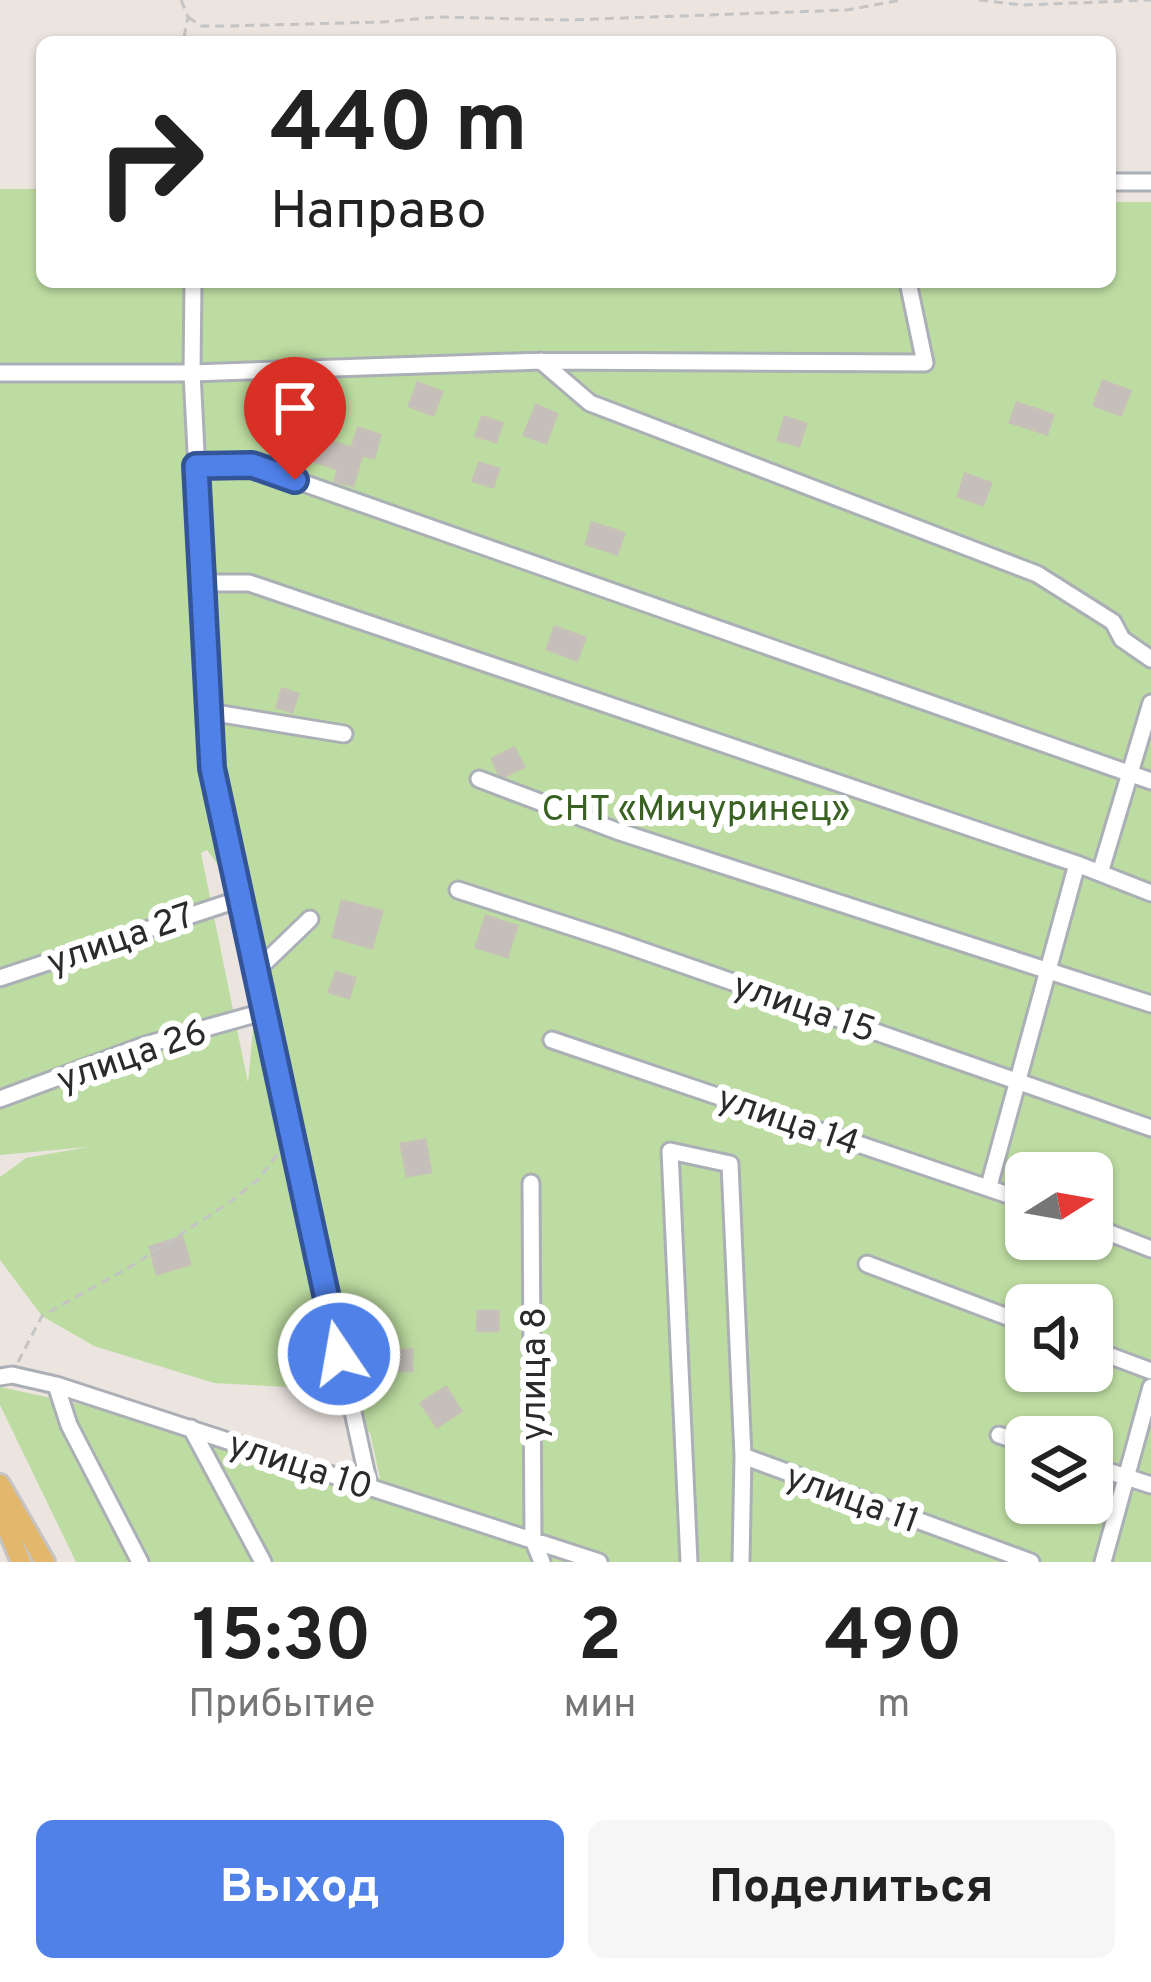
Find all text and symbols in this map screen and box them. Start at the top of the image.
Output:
text: 440 m [270,75,528,181]
icon: right [72,84,228,240]
text: Направо [270,179,487,248]
pin [244,357,346,480]
icon: arrive [262,375,328,441]
park label: СНТ «Мичуринец» [542,788,850,834]
street label: улица 27 [42,894,201,987]
street label: улица 15 [726,964,881,1056]
street label: улица 26 [51,1011,213,1105]
street label: улица 14 [711,1077,865,1168]
north arrow [1005,1152,1113,1260]
map controls [1005,1152,1113,1524]
button: sound [1005,1284,1113,1392]
position arrow [276,1291,402,1417]
street label: улица 8 [513,1307,559,1441]
button: layers [1005,1416,1113,1524]
street label: улица 10 [222,1423,378,1513]
street label: улица 11 [778,1455,925,1546]
text: 15:30 [192,1594,372,1686]
text: 2 [578,1594,622,1686]
text: 490 [825,1594,963,1686]
text: Прибытие [188,1682,375,1731]
text: мин [564,1682,636,1731]
text: m [877,1682,910,1731]
button: Выход [36,1820,564,1958]
button: Поделиться [588,1820,1115,1958]

